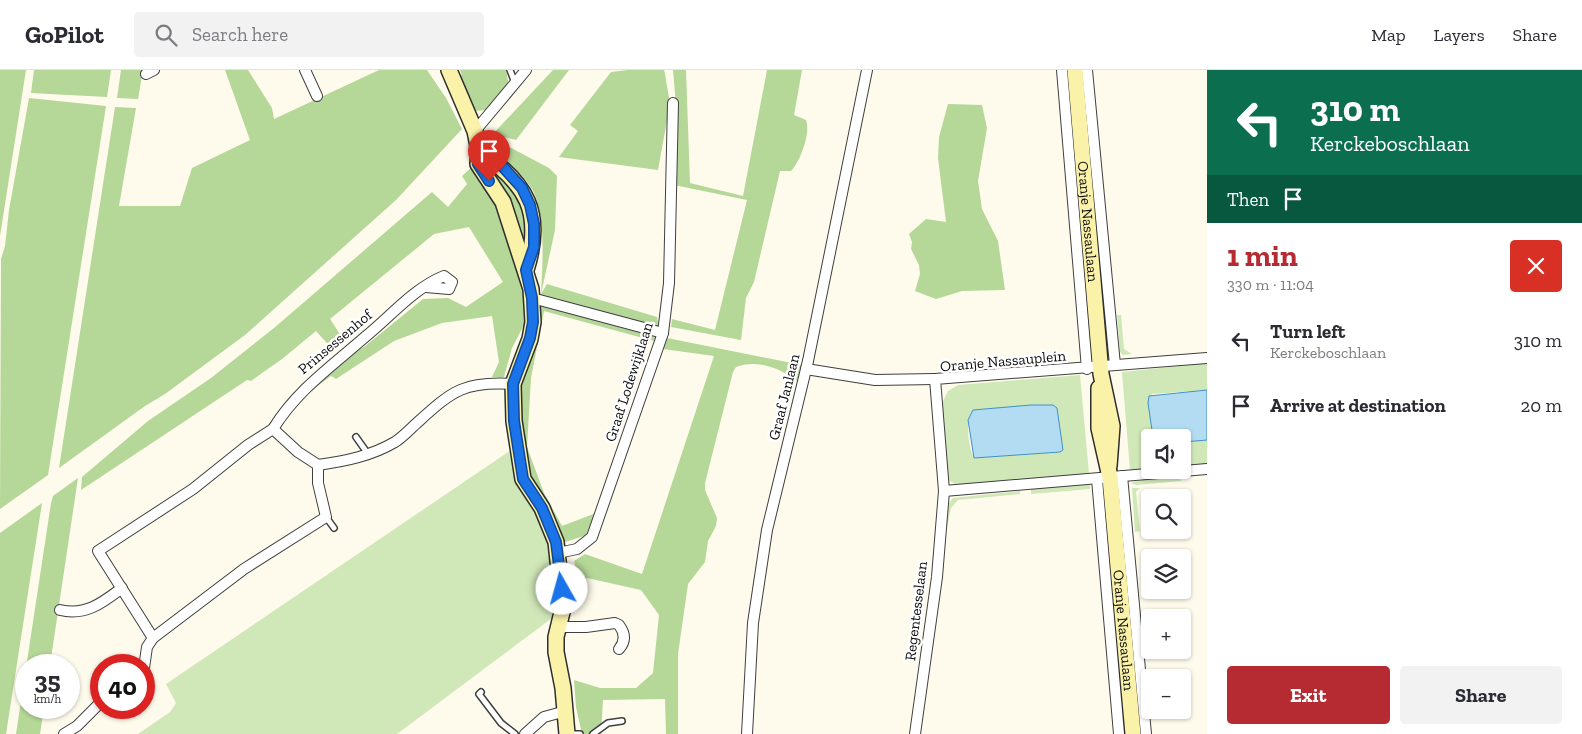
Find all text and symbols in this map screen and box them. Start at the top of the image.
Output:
search box [134,12,484,57]
text: GoPilot [25,20,104,49]
icon: search [152,21,180,49]
text: Search here [192,23,288,46]
text: Map [1371,24,1406,46]
text: Layers [1434,24,1485,46]
text: Share [1513,24,1557,46]
text: 310 m [1310,88,1400,130]
icon: left [1227,90,1292,155]
pin [468,130,510,181]
text: Kerckeboschlaan [1310,130,1470,157]
icon: arrive [475,137,503,165]
street label: Oranje Nassaulaan [1074,160,1102,283]
icon: arrive [1279,185,1307,213]
text: Then [1227,188,1269,211]
text: 1 min [1227,238,1298,274]
button: close [1510,240,1562,292]
text: 330 m · 11:04 [1227,275,1314,294]
street label: Prinsessenhof [294,305,377,378]
street label: Graaf Lodewijklaan [601,320,657,444]
text: Turn left [1270,320,1345,343]
icon: left [1227,327,1255,355]
text: 310 m [1514,329,1562,352]
text: Kerckeboschlaan [1270,343,1386,362]
street label: Oranje Nassauplein [939,347,1067,375]
street label: Graaf Janlaan [765,352,804,442]
icon: arrive [1227,392,1255,420]
text: Arrive at destination [1270,394,1446,417]
text: 20 m [1521,394,1562,417]
map controls [1141,429,1191,719]
button: sound [1141,429,1191,479]
button: search [1141,489,1191,539]
button: layers [1141,549,1191,599]
street label: Regentesselaan [901,560,931,662]
position arrow [535,562,587,614]
street label: Oranje Nassaulaan [1109,569,1138,692]
button: + [1141,609,1191,659]
speed limit sign: 40 [90,654,155,719]
text: 35 [34,665,61,695]
button: Exit [1227,666,1390,724]
button: Share [1400,666,1562,724]
button: − [1141,669,1191,719]
text: km/h [34,692,61,706]

